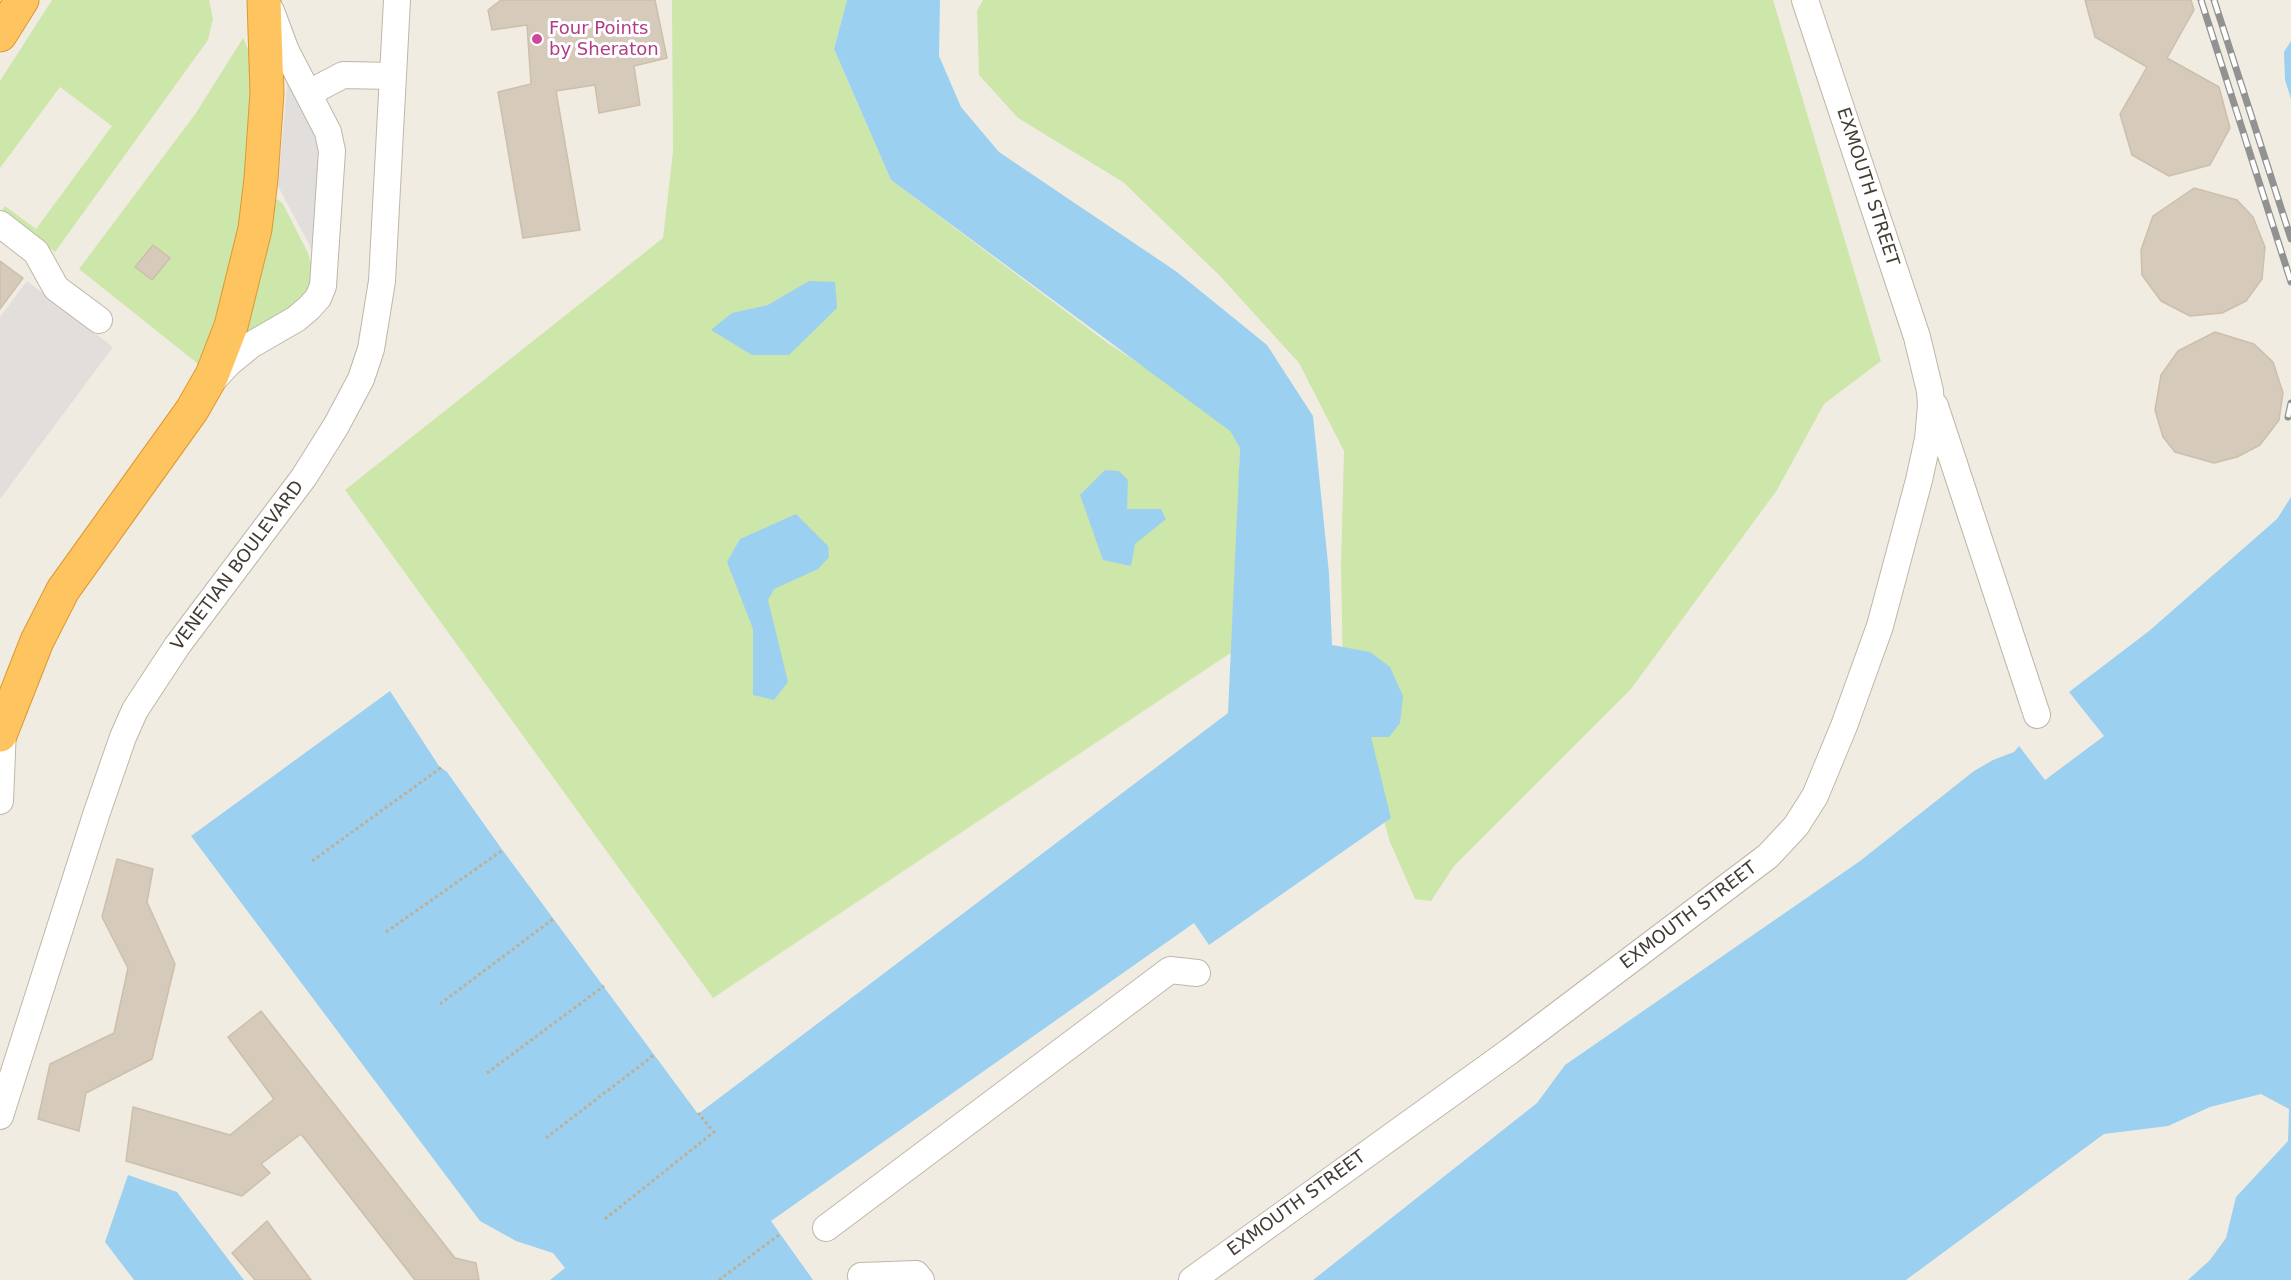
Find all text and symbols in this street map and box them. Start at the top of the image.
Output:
place label: Four Points by Sheraton [549,18,659,60]
marker: Four Points by Sheraton [530,32,544,46]
street label: EXMOUTH STREET [1831,105,1903,269]
street label: VENETIAN BOULEVARD [167,477,309,655]
street label: EXMOUTH STREET [1616,858,1762,974]
street label: EXMOUTH STREET [1224,1147,1370,1261]

